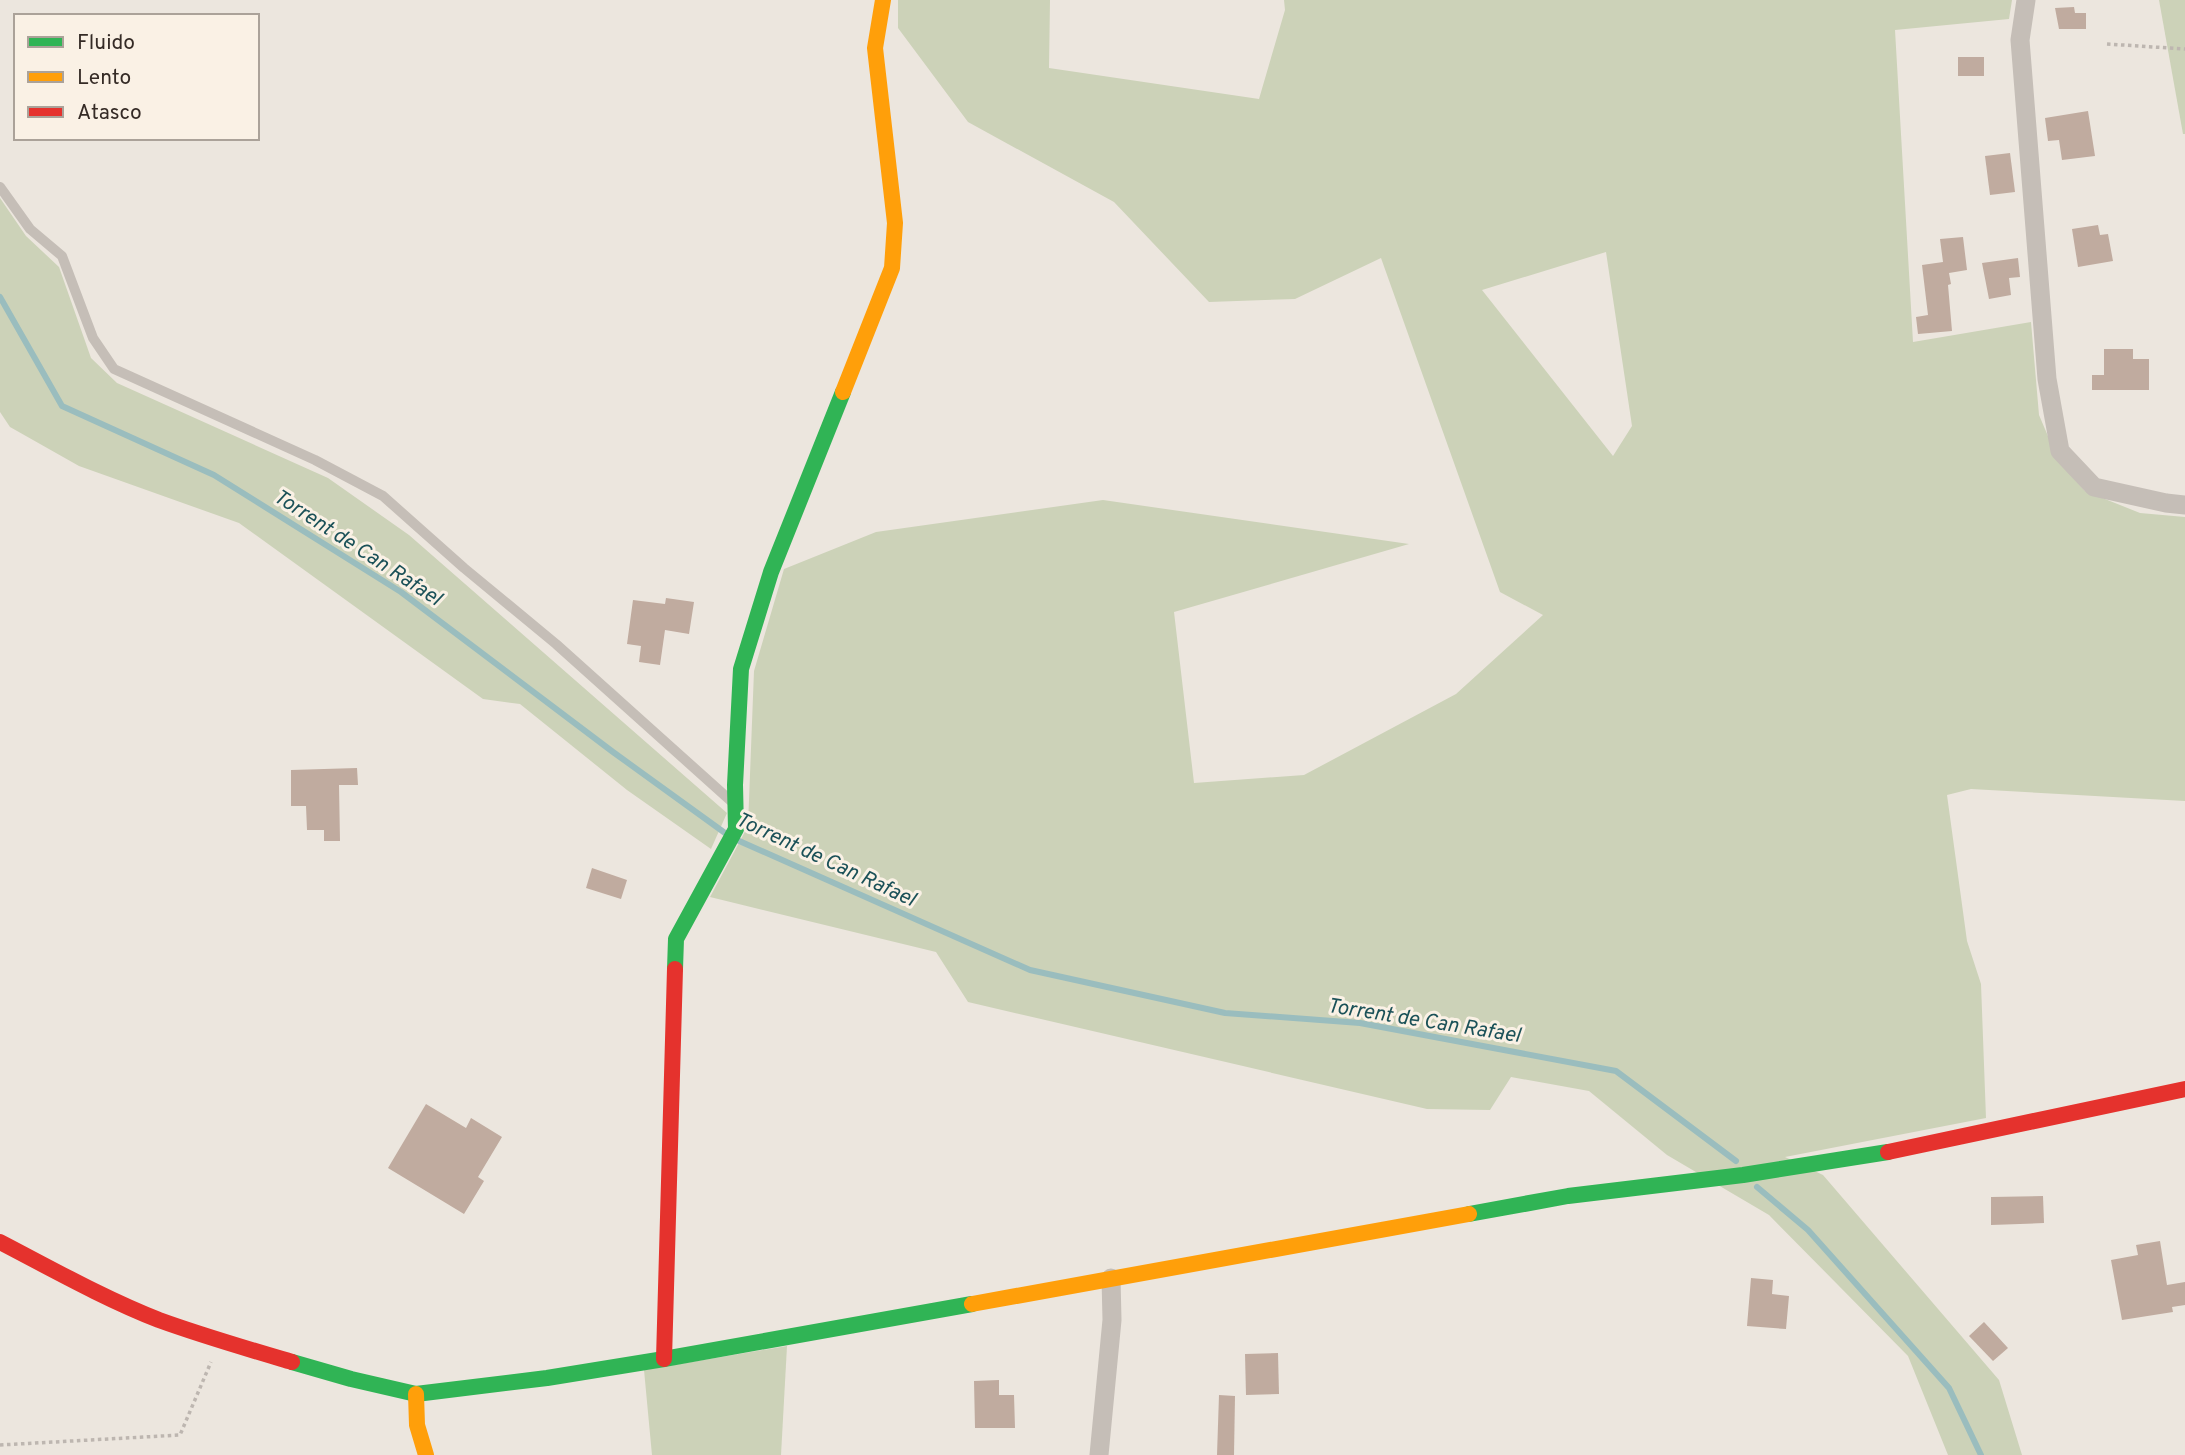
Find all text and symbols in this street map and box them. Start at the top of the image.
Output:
legend [14,14,259,140]
text: Fluido [77,30,135,57]
text: Lento [77,65,131,92]
text: Atasco [77,100,142,127]
water label: Torrent de Can Rafael [268,484,448,614]
water label: Torrent de Can Rafael [731,807,921,915]
water label: Torrent de Can Rafael [1325,993,1524,1050]

